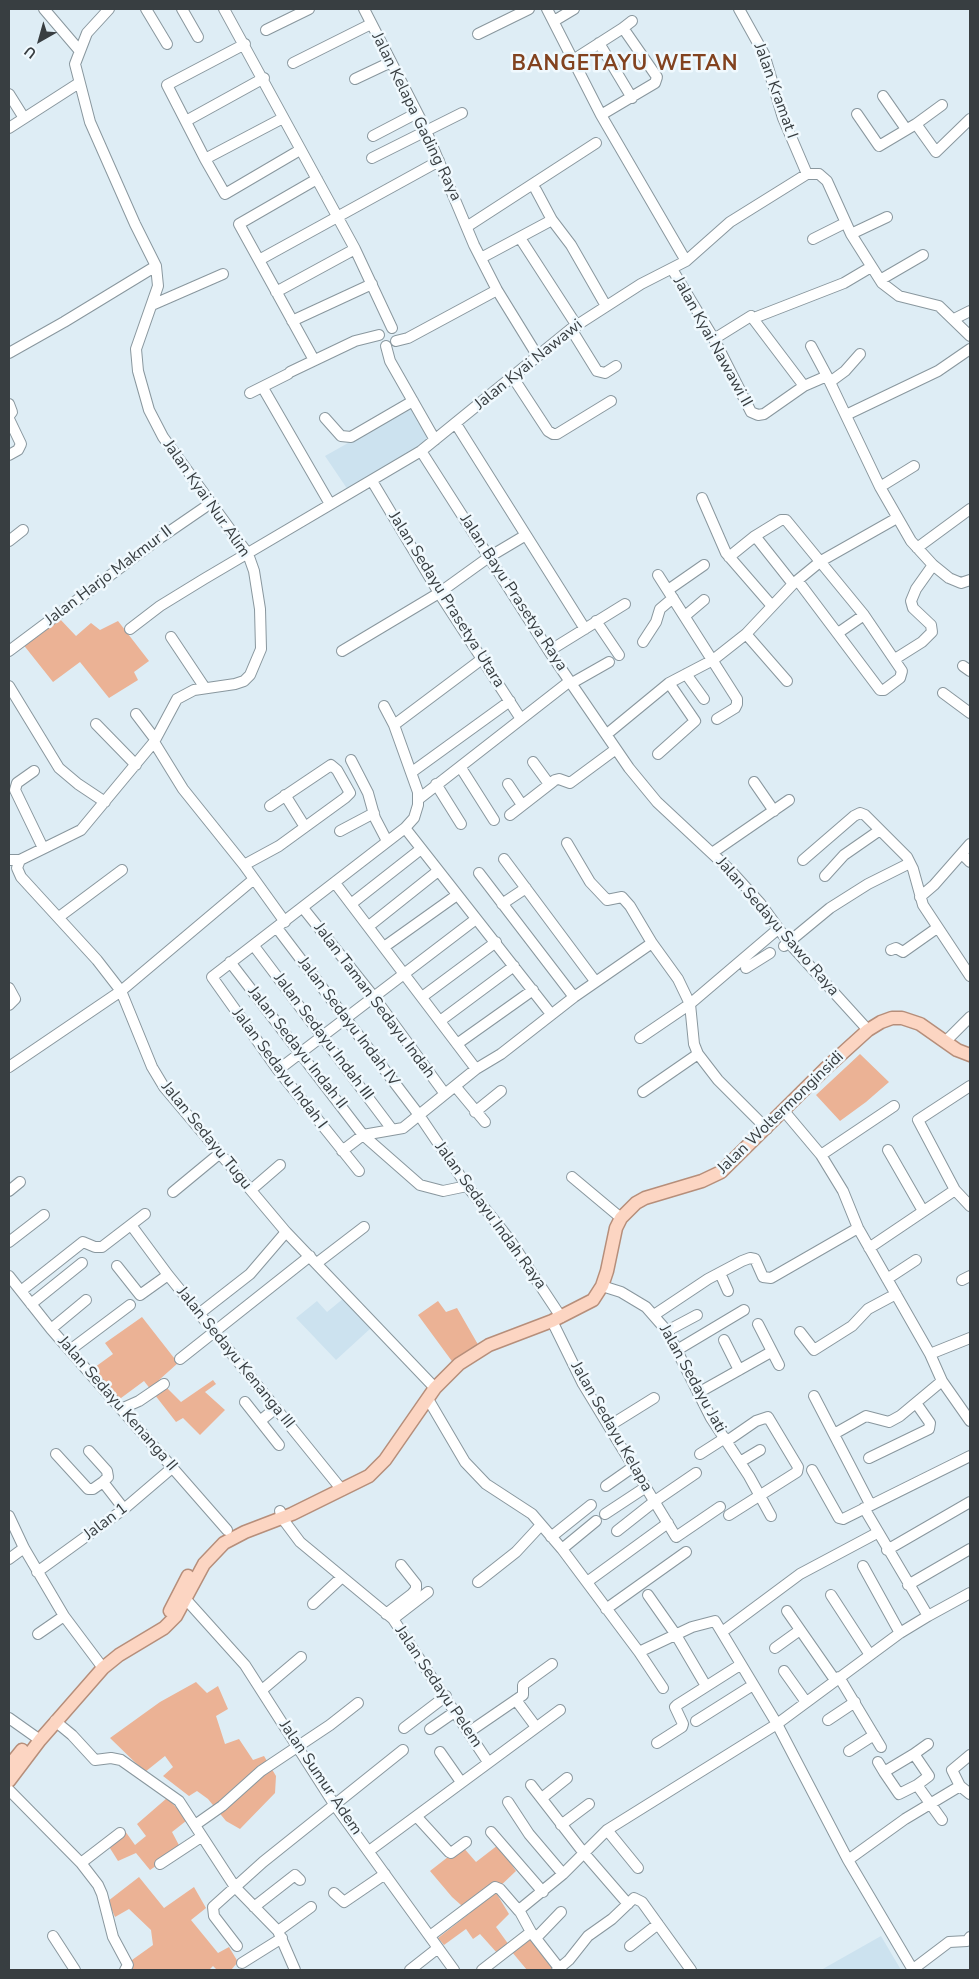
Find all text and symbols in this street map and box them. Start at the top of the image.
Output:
north arrow [15,15,65,65]
street label: Jalan Kelapa Gading Raya [367,30,465,204]
street label: Jalan Kramat I [749,41,801,141]
text: U [21,42,40,63]
district label: BANGETAYU WETAN [510,52,740,78]
street label: Jalan Kyai Nawawi II [668,274,756,410]
street label: Jalan Kyai Nawawi [471,316,587,414]
street label: Jalan Kyai Nur Alim [158,437,254,561]
street label: Jalan Sedayu Prasetya Utara [384,508,508,692]
street label: Jalan Bayu Prasetya Raya [455,511,571,675]
street label: Jalan Harjo Makmur II [42,522,176,630]
street label: Jalan Sedayu Sawo Raya [711,854,843,1000]
street label: Jalan Taman Sedayu Indah [309,919,439,1083]
street label: Jalan Sedayu Indah IV [293,954,403,1090]
street label: Jalan Sedayu Indah III [269,970,377,1104]
street label: Jalan Sedayu Indah II [243,983,351,1113]
street label: Jalan Sedayu Indah I [227,1005,331,1133]
street label: Jalan Woltermonginsidi [714,1048,848,1178]
street label: Jalan Sedayu Tugu [157,1078,255,1194]
street label: Jalan Sedayu Indah Raya [430,1139,550,1293]
street label: Jalan Sedayu Kenanga III [172,1283,298,1433]
street label: Jalan Sedayu Jati [654,1322,730,1436]
street label: Jalan Sedayu Kenanga II [53,1333,181,1475]
street label: Jalan Sedayu Kelapa [566,1359,656,1495]
street label: Jalan 1 [80,1499,132,1545]
street label: Jalan Sedayu Pelem [390,1623,486,1751]
street label: Jalan Sumur Adem [274,1717,366,1839]

